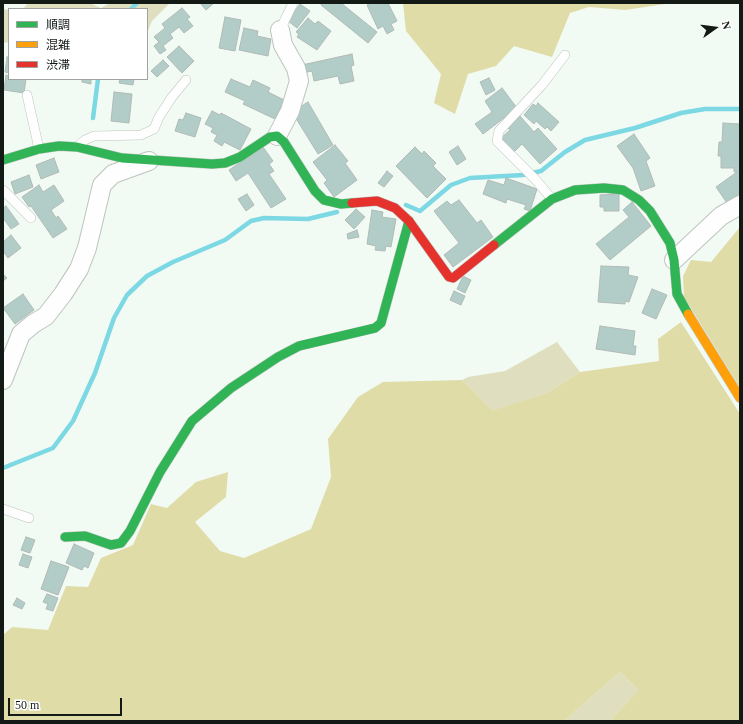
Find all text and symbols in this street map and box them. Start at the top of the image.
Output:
legend [8,8,148,80]
north arrow [695,8,735,48]
text: 順調 [46,18,70,32]
text: N [720,20,733,30]
text: 混雑 [46,38,70,52]
text: 渋滞 [46,58,70,72]
scale bar [10,690,124,716]
text: 50 m [15,698,39,712]

